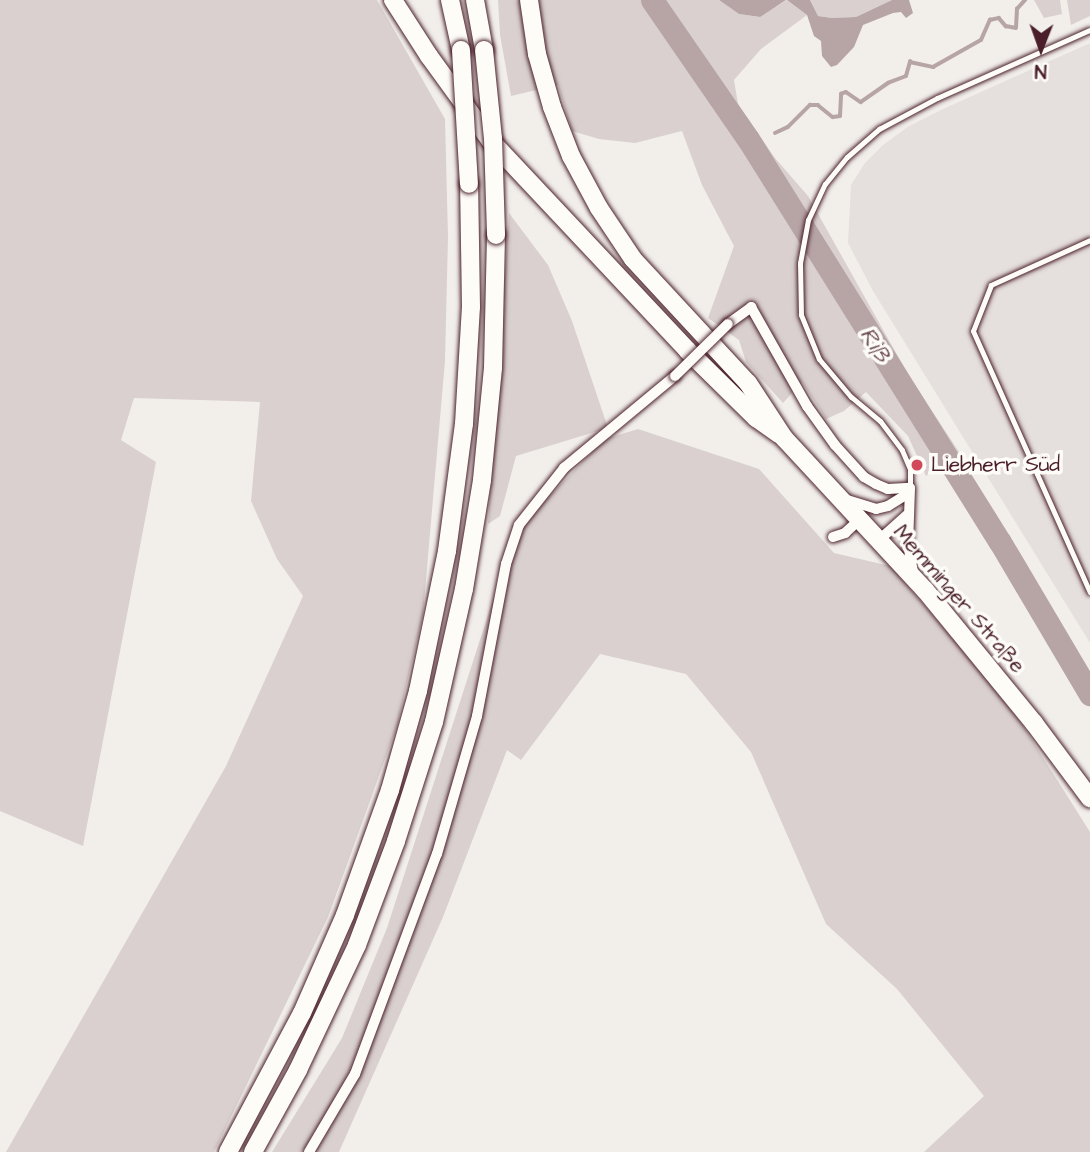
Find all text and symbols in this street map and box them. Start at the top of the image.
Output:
north arrow [1006,14,1076,84]
text: N [1034,57,1047,84]
water label: Riß [854,322,896,368]
place label: Liebherr Süd [931,452,1060,478]
marker: Liebherr Süd [909,457,925,473]
street label: Memminger Straße [888,520,1030,678]

